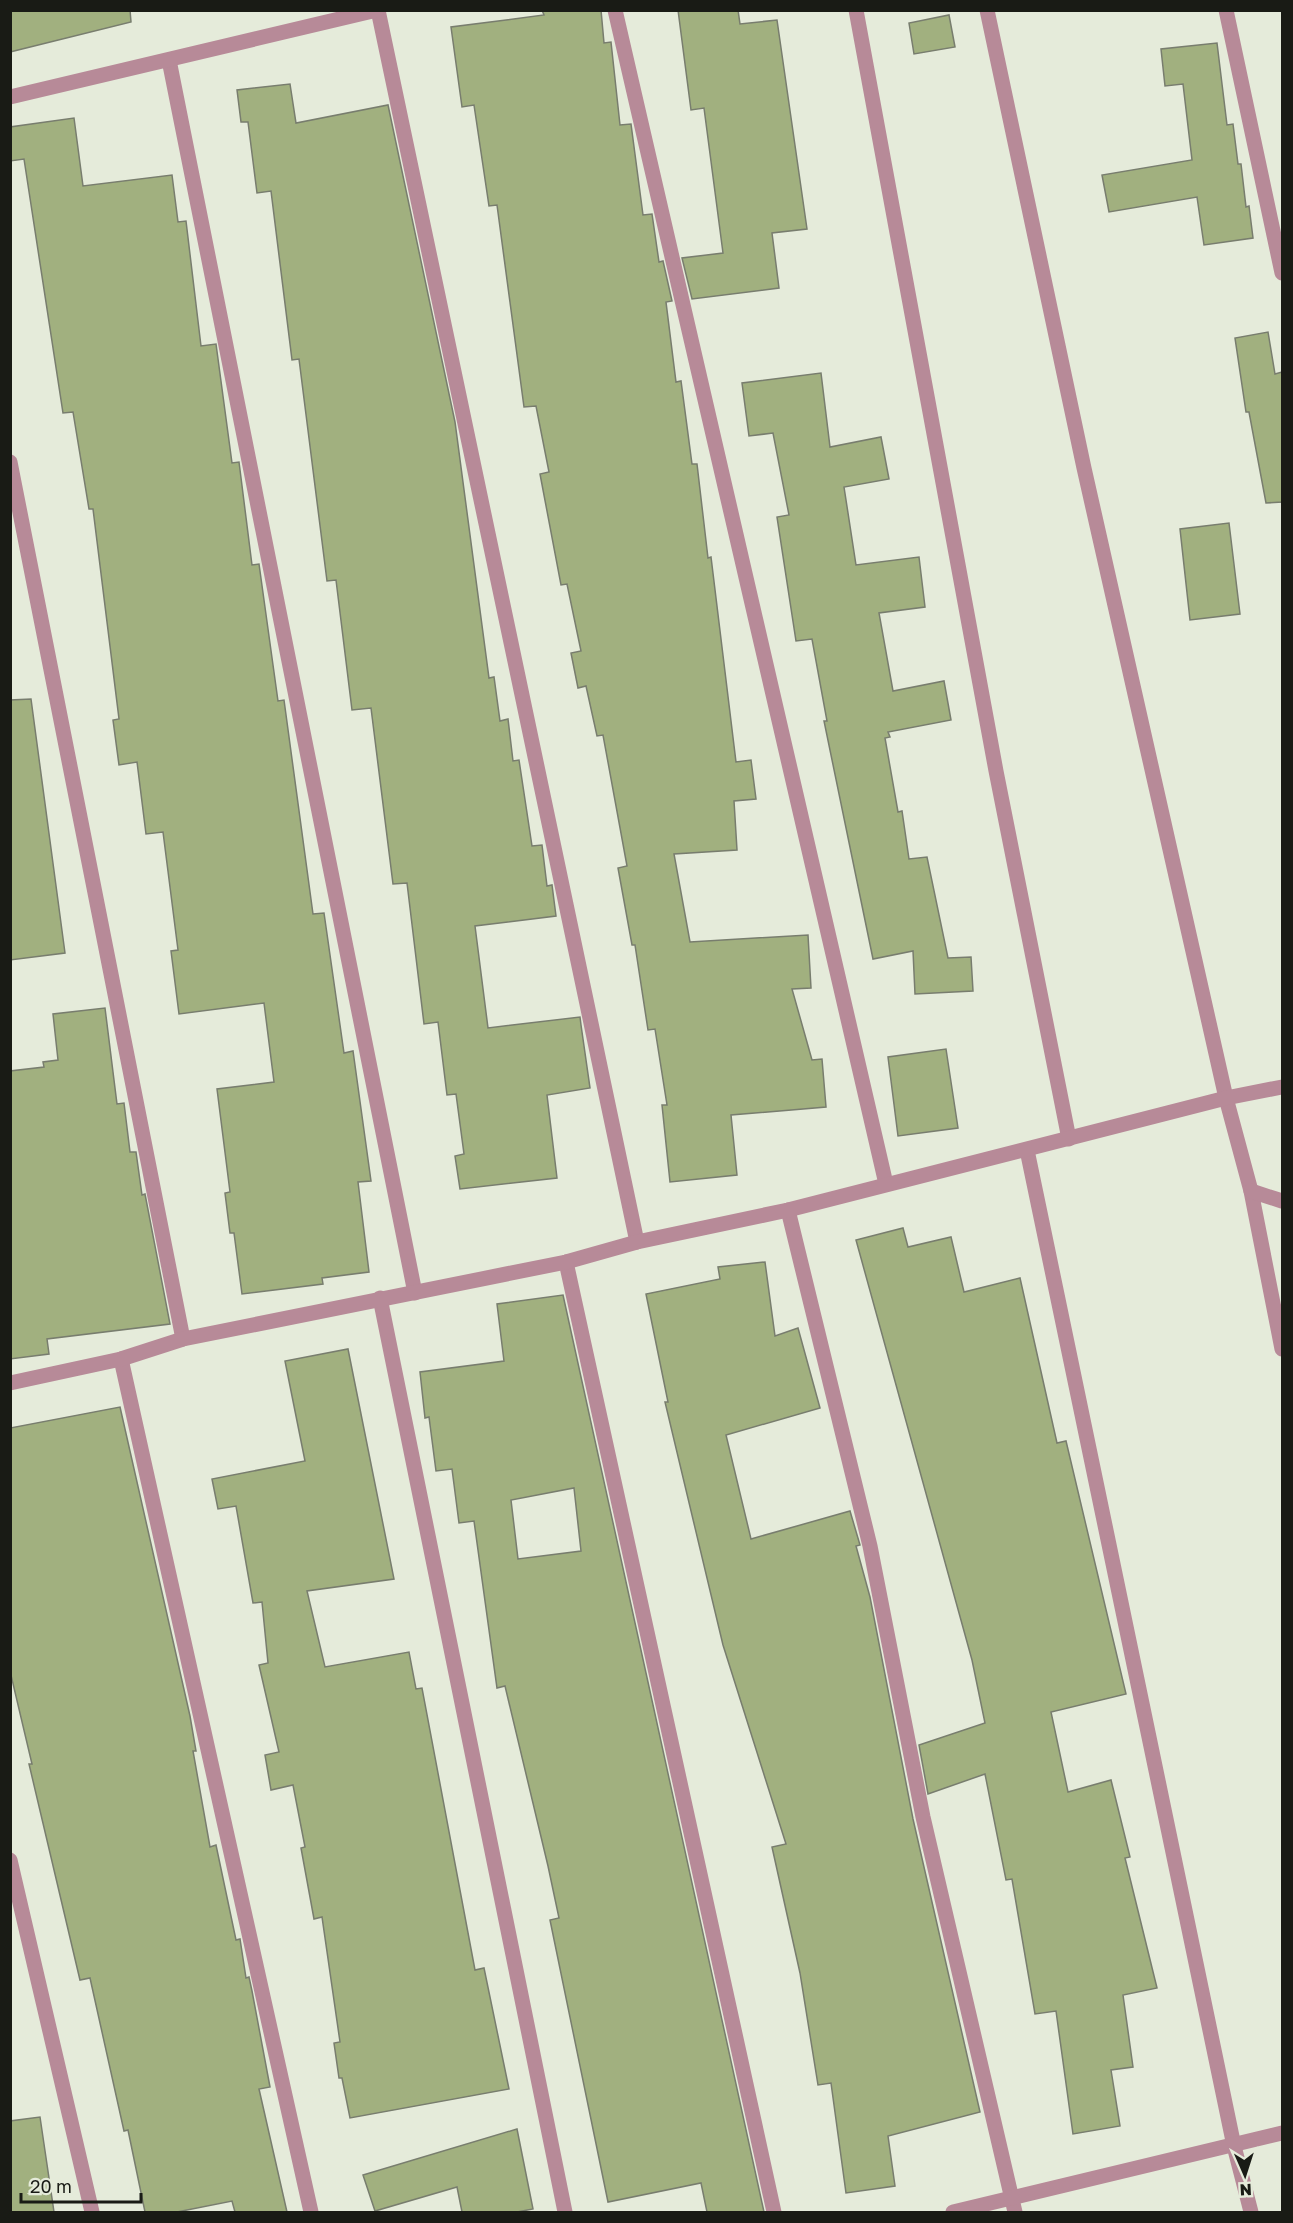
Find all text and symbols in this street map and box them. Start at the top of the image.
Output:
north arrow [1215,2145,1275,2205]
scale bar [21,2166,141,2204]
text: 20 m [30,2175,72,2197]
text: N [1239,2180,1252,2200]

